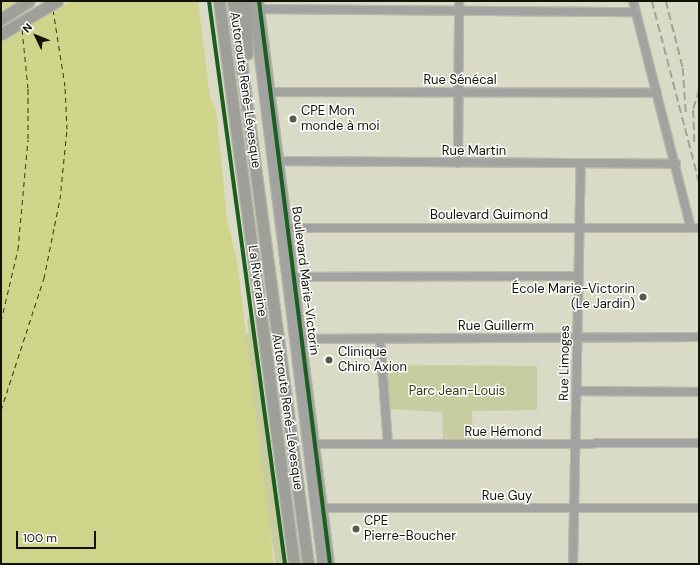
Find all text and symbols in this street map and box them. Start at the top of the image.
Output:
street label: Autoroute René-Lévesque [226,11,264,169]
north arrow [16,16,56,56]
text: N [19,20,35,36]
street label: Rue Sénécal [423,72,497,88]
place label: CPE Mon monde à moi [301,104,380,135]
marker: CPE Mon monde à moi [288,114,298,124]
street label: Rue Martin [442,143,506,159]
street label: Boulevard Marie-Victorin [288,206,322,356]
street label: Boulevard Guimond [430,207,548,223]
street label: La Riveraine [244,244,270,318]
place label: École Marie-Victorin (Le Jardin) [512,282,635,313]
marker: École Marie-Victorin (Le Jardin) [638,292,648,302]
street label: Rue Guillerm [458,318,534,334]
street label: Rue Limoges [557,325,573,401]
street label: Autoroute René-Lévesque [268,333,306,491]
place label: Clinique Chiro Axion [338,345,407,376]
marker: Clinique Chiro Axion [323,354,335,366]
park label: Parc Jean-Louis [409,383,505,399]
street label: Rue Hémond [464,424,542,440]
street label: Rue Guy [482,488,532,504]
place label: CPE Pierre-Boucher [364,514,456,545]
scale bar [18,523,98,549]
marker: CPE Pierre-Boucher [351,524,361,534]
text: 100 m [23,530,57,546]

